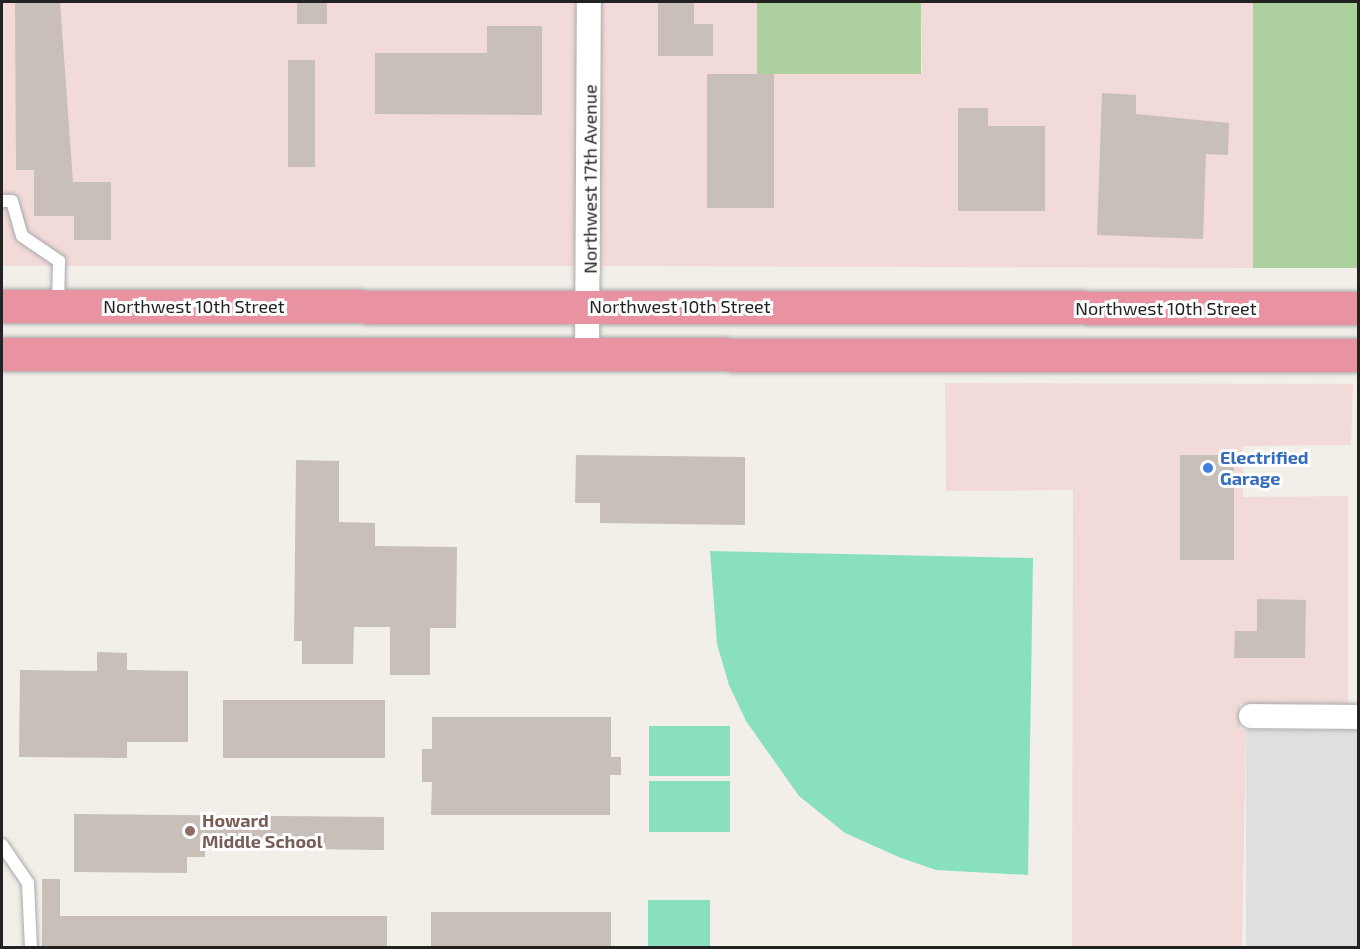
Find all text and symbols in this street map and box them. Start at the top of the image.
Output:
street label: Northwest 17th Avenue [579,84,601,274]
street label: Northwest 10th Street [103,295,285,317]
street label: Northwest 10th Street [589,295,771,317]
street label: Northwest 10th Street [1075,297,1257,319]
place label: Electrified Garage [1220,447,1309,490]
marker: Electrified Garage [1201,461,1215,475]
place label: Howard Middle School [202,810,323,852]
marker: Howard Middle School [183,824,197,838]

